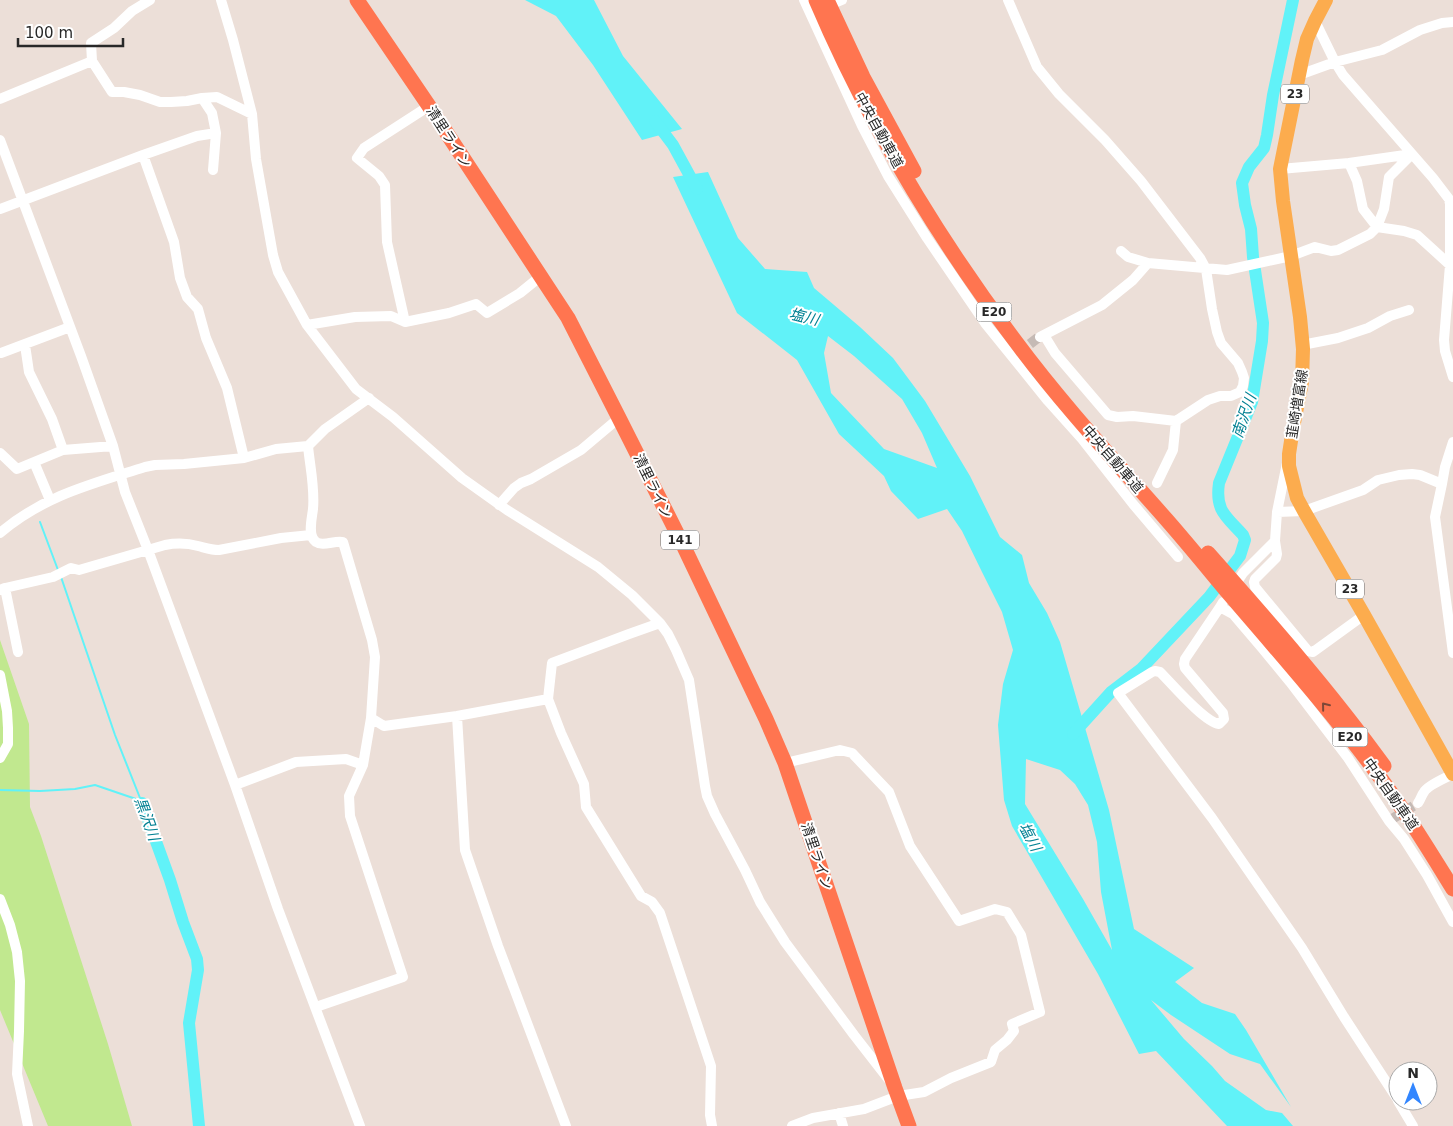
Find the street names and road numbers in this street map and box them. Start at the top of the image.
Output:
road number: 23 [1281,85,1309,104]
street label: 中央自動車道 [852,89,906,171]
street label: 清里ライン [423,103,475,171]
road number: E20 [976,302,1012,322]
street label: 韮崎増富線 [1284,368,1310,440]
street label: 中央自動車道 [1079,422,1147,496]
street label: 清里ライン [630,451,676,521]
road number: 141 [661,530,699,550]
road number: 23 [1336,580,1364,598]
road number: E20 [1332,728,1368,746]
street label: 中央自動車道 [1360,755,1422,833]
street label: 清里ライン [798,820,836,892]

